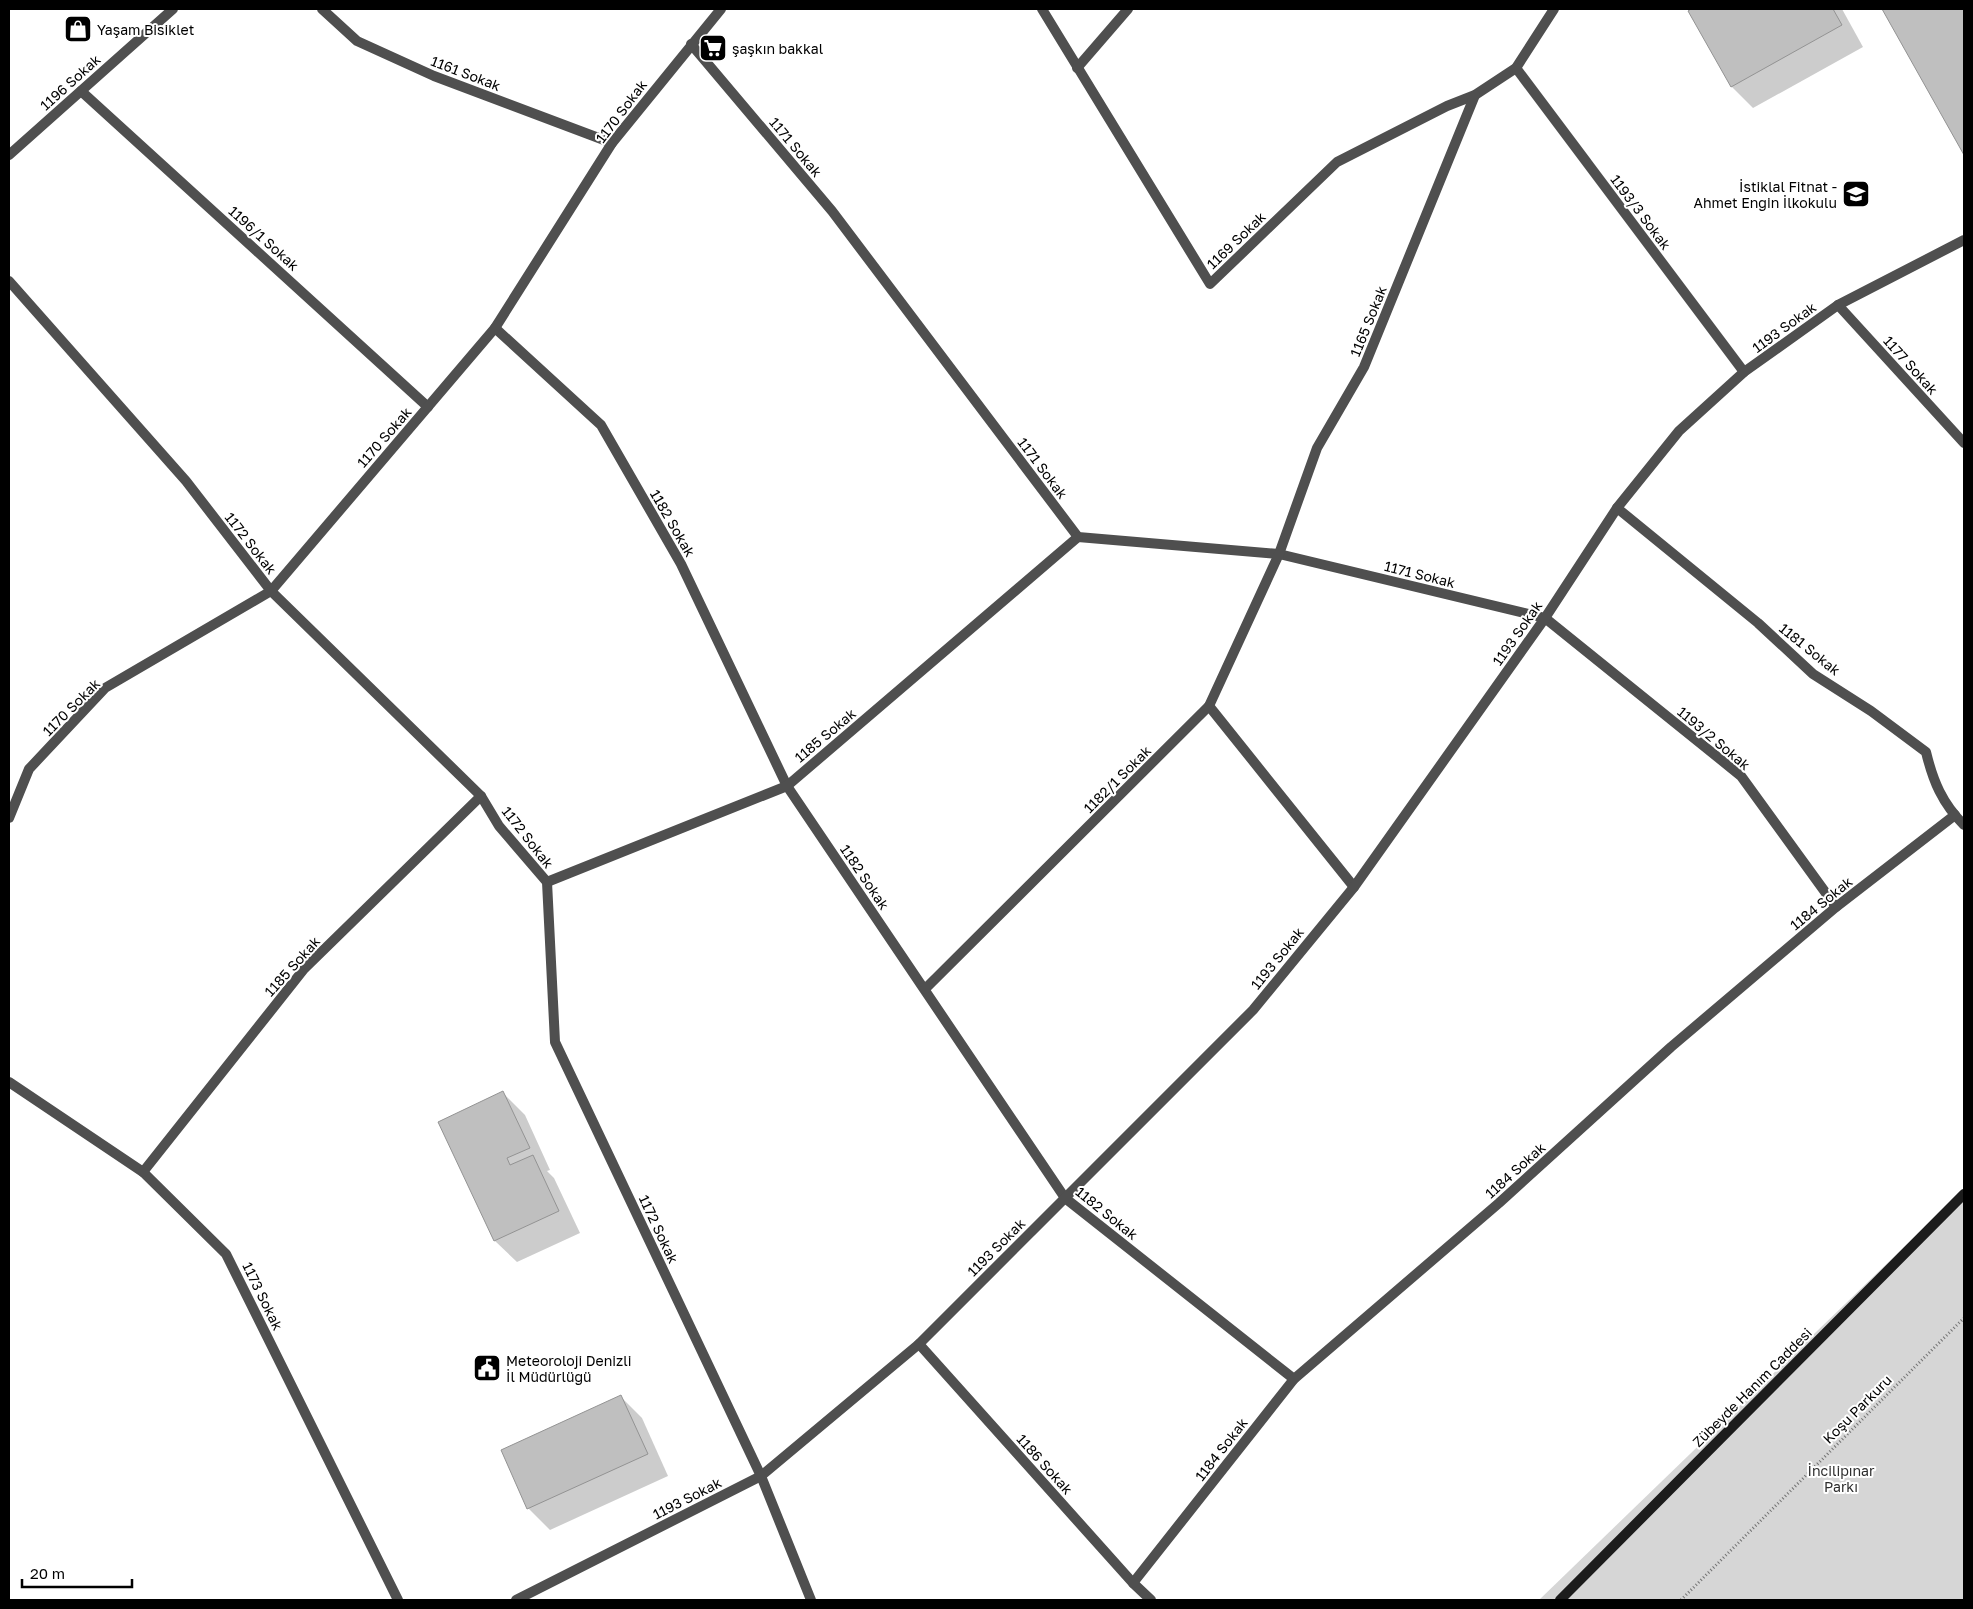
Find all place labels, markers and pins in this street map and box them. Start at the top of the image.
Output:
shop icon: Yaşam Bisiklet [63,14,93,44]
place label: Yaşam Bisiklet [97,21,194,38]
supermarket icon: şaşkın bakkal [698,33,728,63]
place label: şaşkın bakkal [732,40,823,57]
place label: İstiklal Fitnat - Ahmet Engin İlkokulu [1694,178,1837,211]
school or university icon: İstiklal Fitnat - Ahmet Engin İlkokulu [1841,179,1871,209]
place label: Meteoroloji Denizli İl Müdürlüğü [506,1352,631,1385]
public building icon: Meteoroloji Denizli İl Müdürlüğü [472,1353,502,1383]

